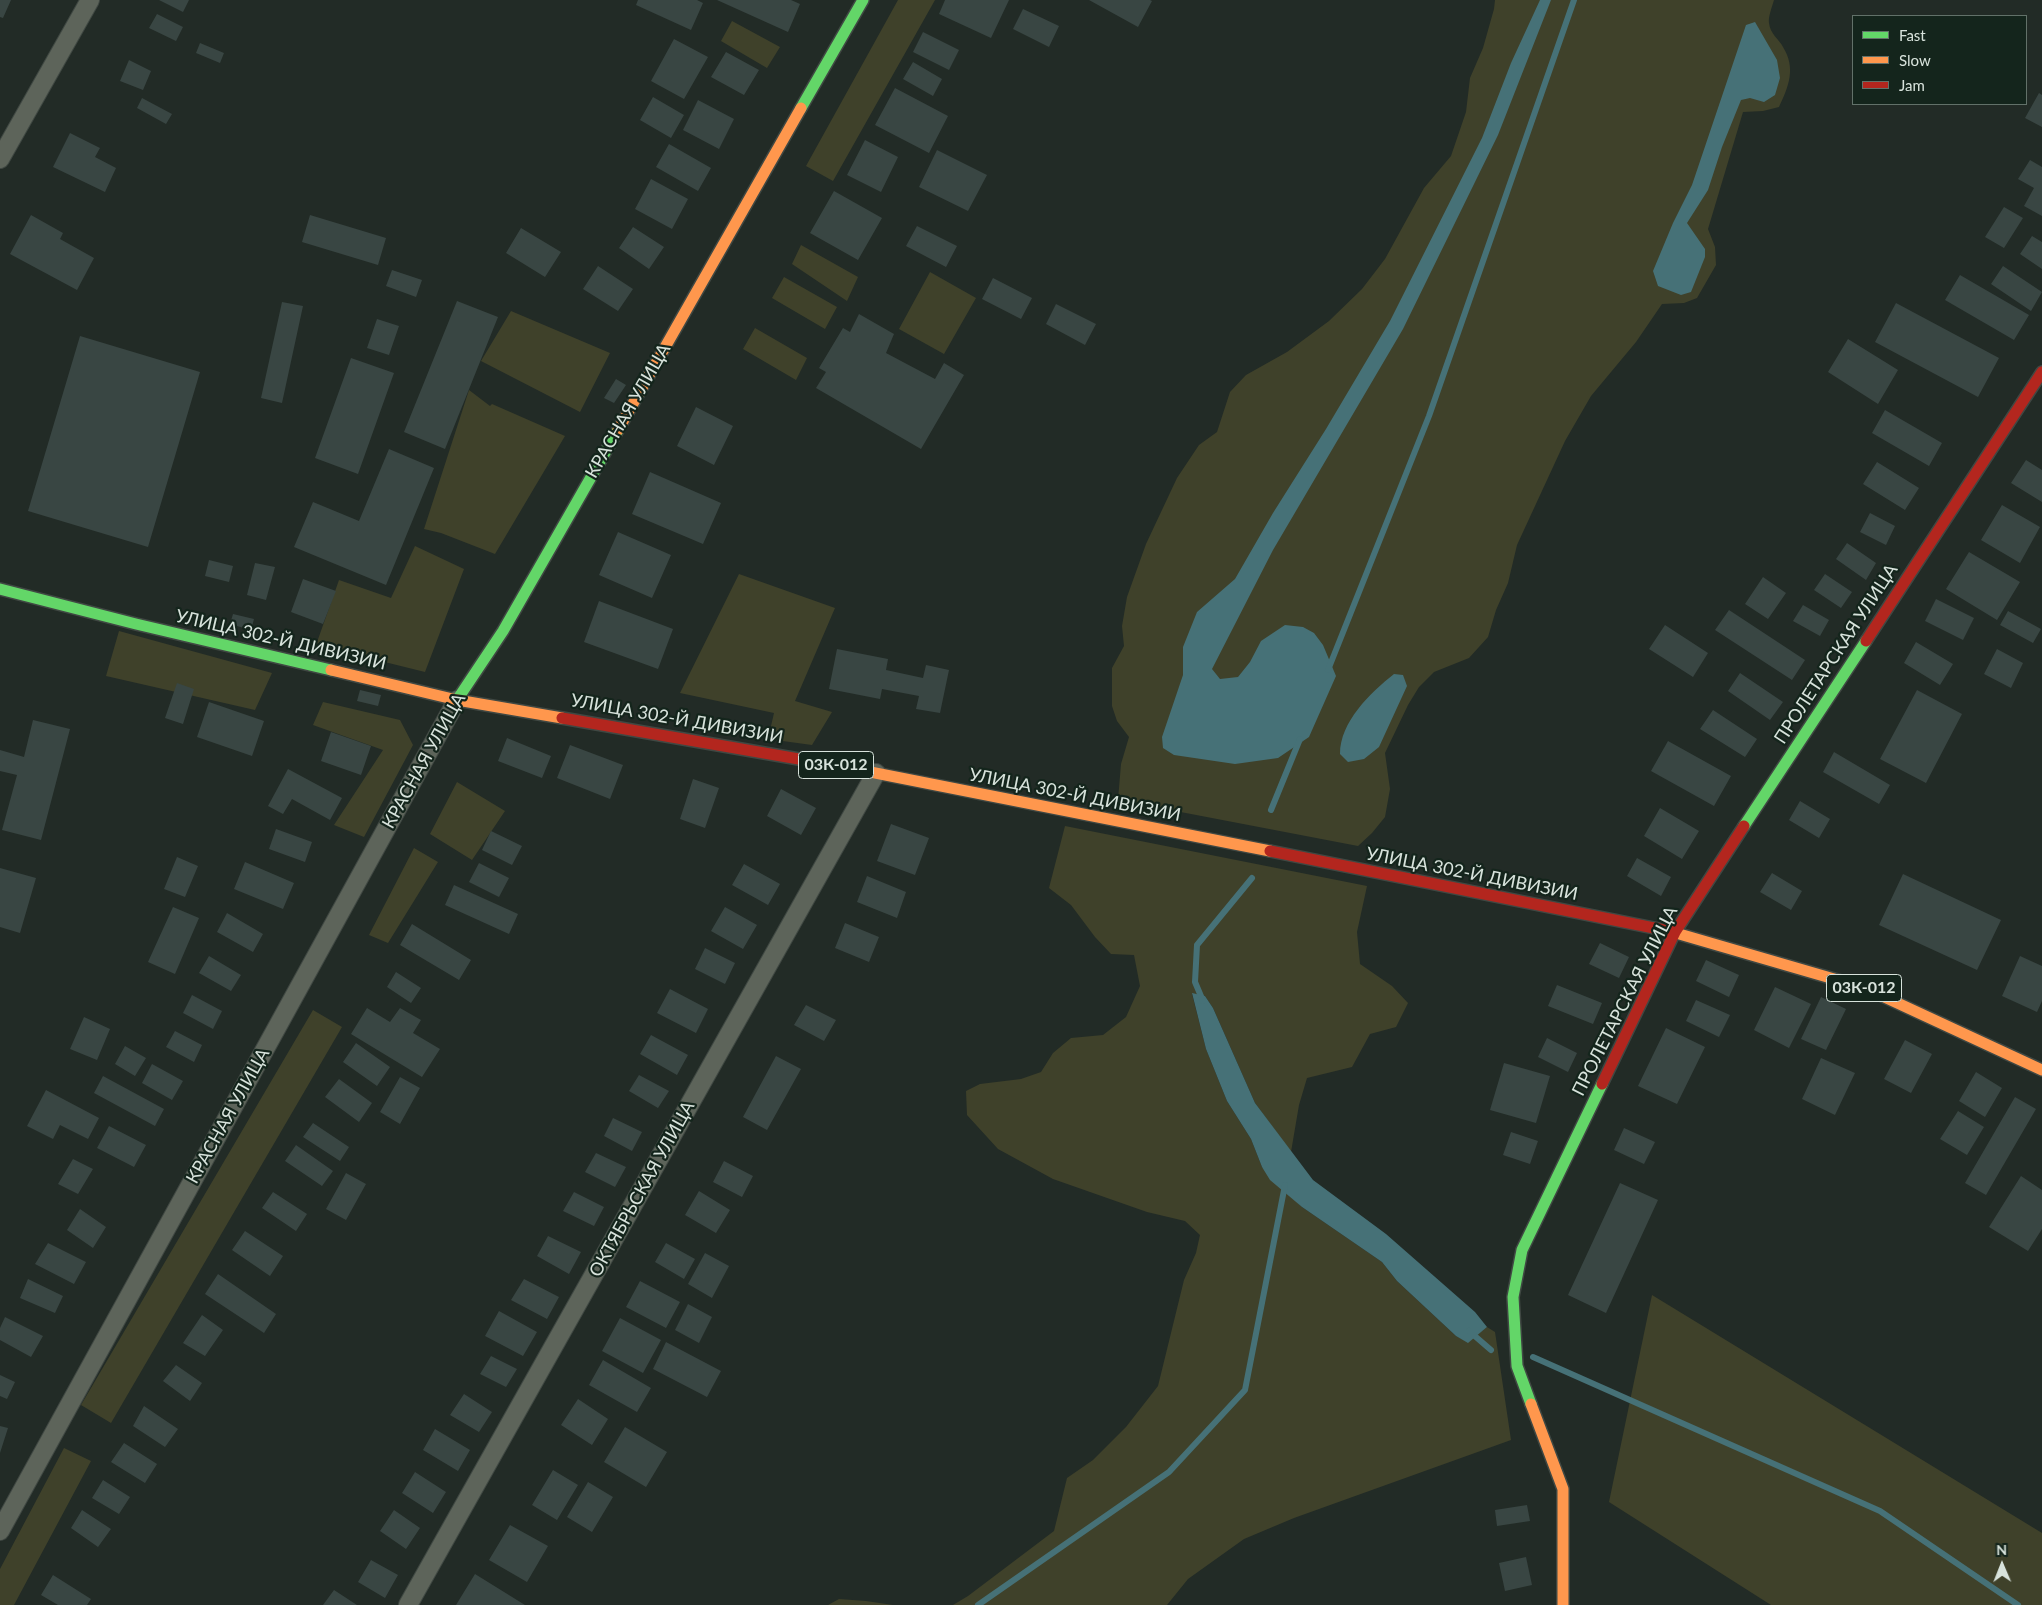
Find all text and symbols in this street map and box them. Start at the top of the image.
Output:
legend [1852,15,2027,105]
text: Fast [1899,26,1926,44]
text: Slow [1899,51,1931,69]
text: Jam [1899,76,1925,94]
street label: КРАСНАЯ УЛИЦА [581,340,675,482]
street label: ПРОЛЕТАРСКАЯ УЛИЦА [1770,560,1902,748]
street label: УЛИЦА 302-Й ДИВИЗИИ [174,605,388,675]
street label: КРАСНАЯ УЛИЦА [378,689,470,833]
street label: УЛИЦА 302-Й ДИВИЗИИ [569,690,785,748]
road number: 03К-012 [798,752,874,778]
street label: УЛИЦА 302-Й ДИВИЗИИ [967,764,1183,826]
street label: УЛИЦА 302-Й ДИВИЗИИ [1364,843,1580,905]
street label: ПРОЛЕТАРСКАЯ УЛИЦА [1568,903,1682,1099]
road number: 03К-012 [1826,974,1902,1001]
street label: КРАСНАЯ УЛИЦА [182,1044,274,1188]
street label: ОКТЯБРЬСКАЯ УЛИЦА [585,1097,699,1281]
north arrow [1977,1540,2027,1590]
text: N [1996,1541,2007,1558]

